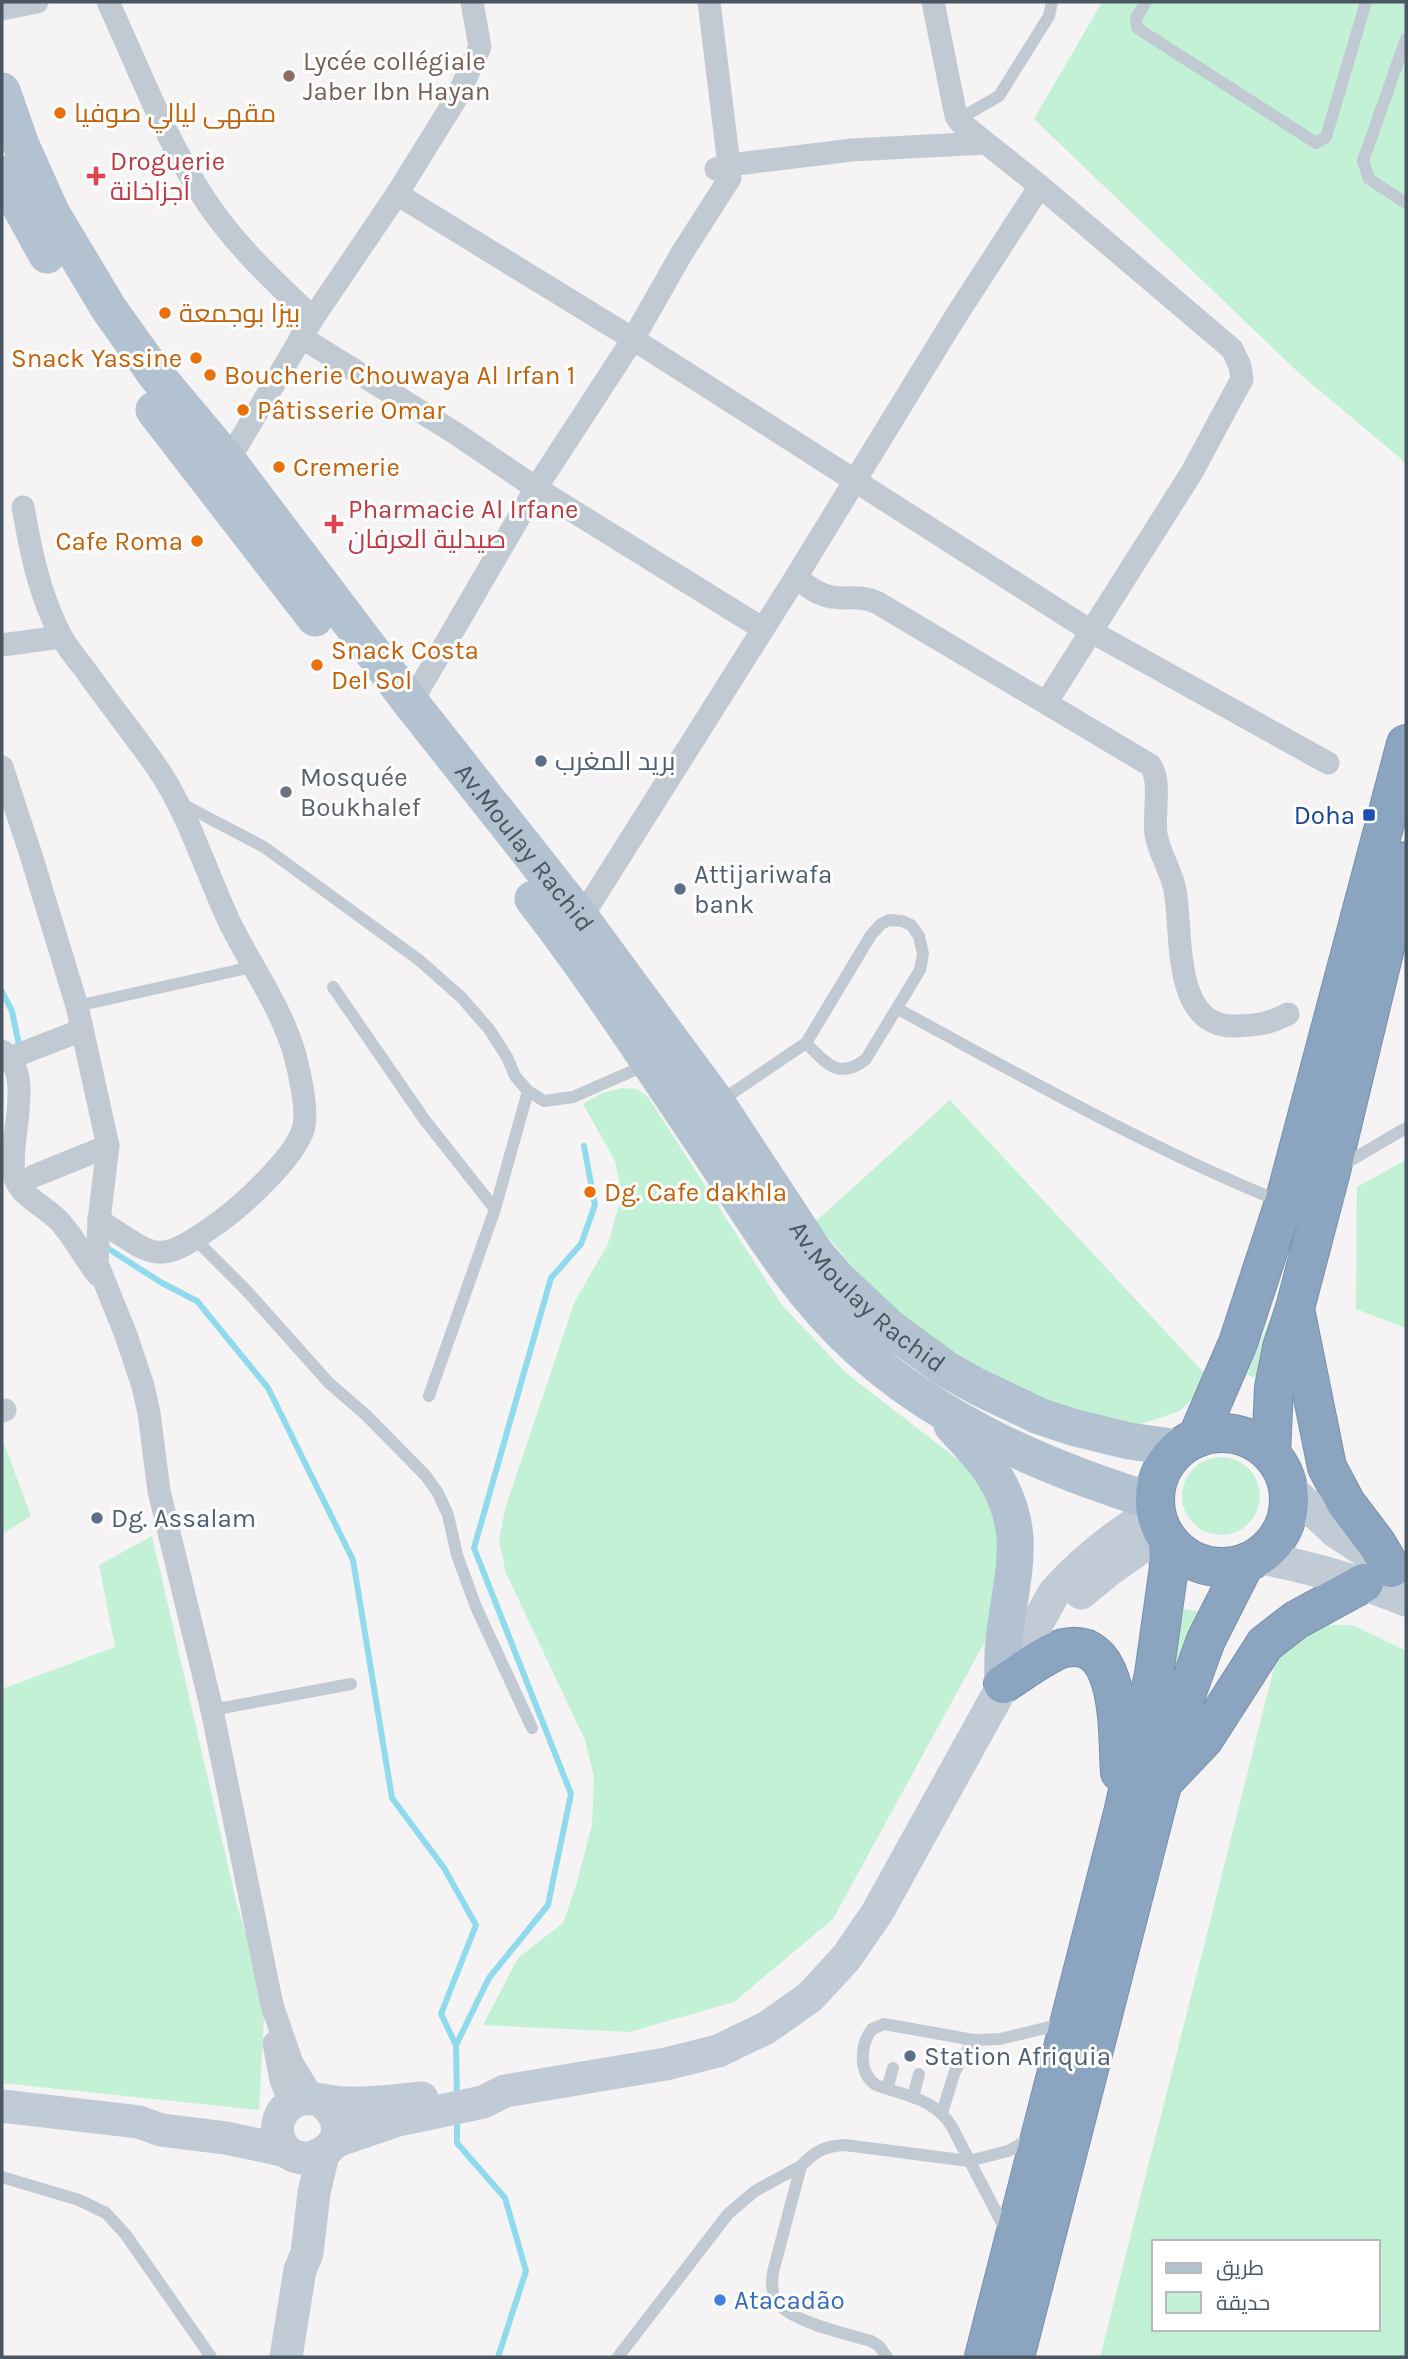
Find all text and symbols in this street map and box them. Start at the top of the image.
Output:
place label: Lycée collégiale Jaber Ibn Hayan [303,46,491,107]
marker: Lycée collégiale Jaber Ibn Hayan [281,68,297,84]
place label: مقهى ليالي صوفيا [74,98,276,134]
marker: مقهى ليالي صوفيا [52,105,68,121]
place label: Droguerie أجزاخانة [110,146,225,207]
marker: Droguerie أجزاخانة [88,168,104,184]
place label: بيزا بوجمعة [179,298,300,329]
marker: بيزا بوجمعة [157,305,173,321]
place label: Snack Yassine [11,343,182,374]
marker: Snack Yassine [188,350,204,366]
place label: Boucherie Chouwaya Al Irfan 1 [224,360,575,391]
marker: Boucherie Chouwaya Al Irfan 1 [202,367,218,383]
place label: Pâtisserie Omar [257,395,446,426]
marker: Pâtisserie Omar [235,402,251,418]
place label: Cremerie [293,452,400,483]
marker: Cremerie [271,459,287,475]
place label: Pharmacie Al Irfane صيدلية العرفان [348,494,578,555]
marker: Pharmacie Al Irfane صيدلية العرفان [326,516,342,532]
place label: Cafe Roma [56,526,183,557]
marker: Cafe Roma [189,533,205,549]
place label: Snack Costa Del Sol [331,635,479,696]
marker: Snack Costa Del Sol [309,657,325,673]
place label: بريد المغرب [555,746,675,777]
marker: بريد المغرب [533,753,549,769]
street label: Av.Moulay Rachid [449,756,601,938]
place label: Mosquée Boukhalef [300,762,421,823]
marker: Mosquée Boukhalef [278,784,294,800]
place label: Doha [1294,800,1355,831]
marker: Doha [1361,807,1377,823]
place label: Attijariwafa bank [694,859,832,920]
marker: Attijariwafa bank [672,881,688,897]
place label: Dg. Cafe dakhla [604,1177,787,1208]
marker: Dg. Cafe dakhla [582,1184,598,1200]
street label: Av.Moulay Rachid [783,1215,952,1379]
place label: Dg. Assalam [111,1503,256,1534]
marker: Dg. Assalam [89,1510,105,1526]
place label: Station Afriquia [924,2041,1111,2072]
marker: Station Afriquia [902,2048,918,2064]
legend [1152,2240,1380,2331]
text: طريق [1216,2256,1264,2281]
place label: Atacadão [734,2285,845,2316]
text: حديقة [1216,2291,1270,2315]
marker: Atacadão [712,2292,728,2308]

